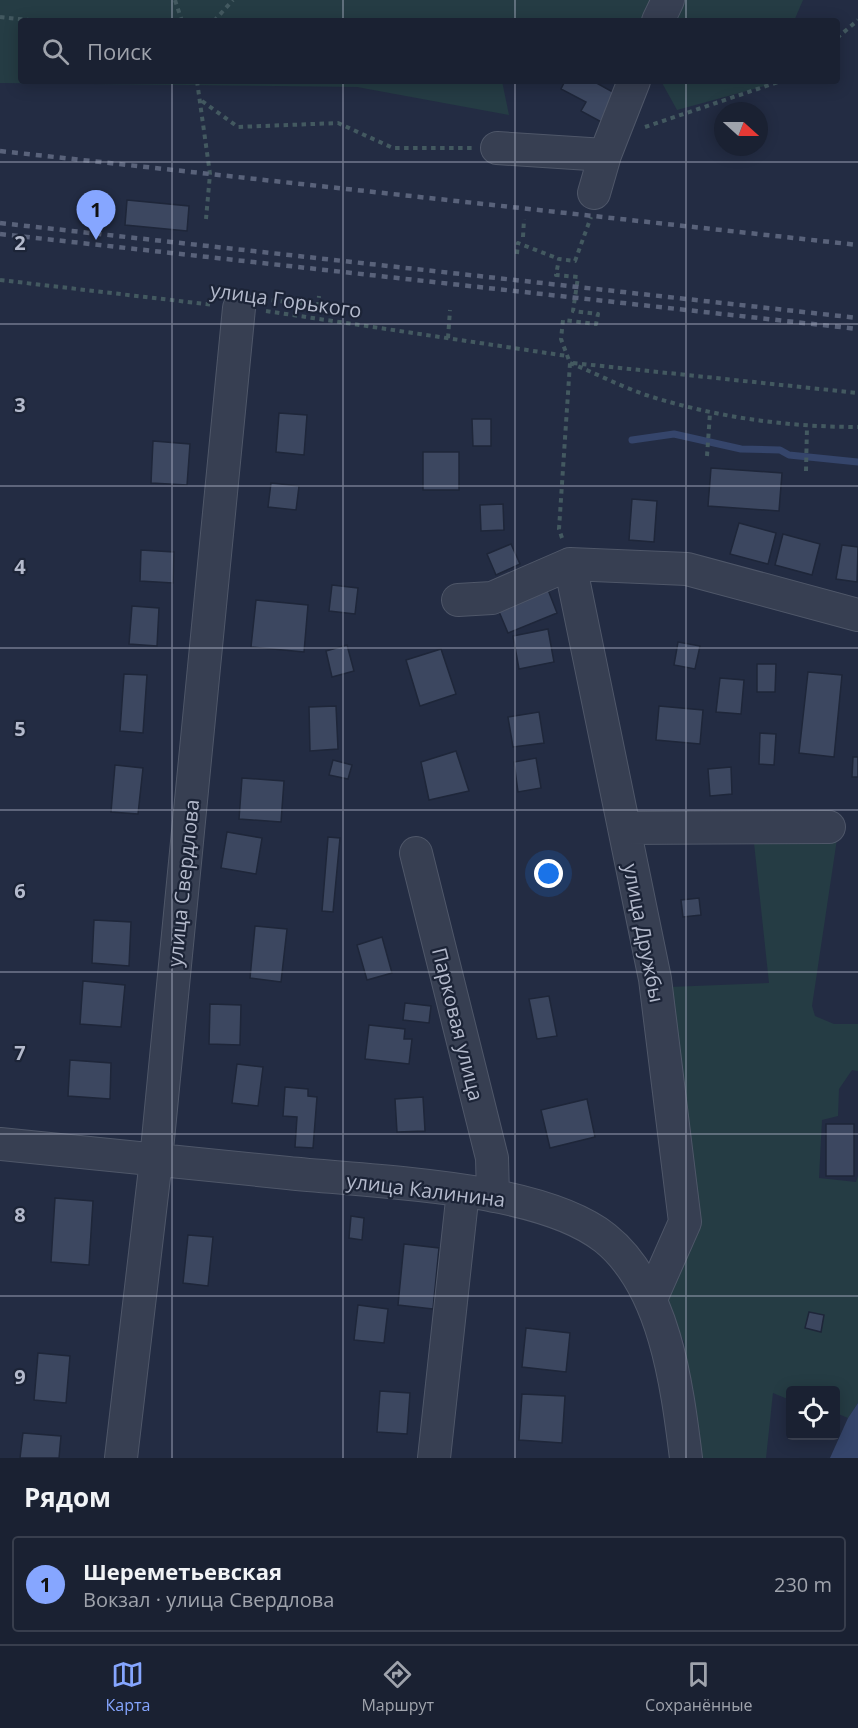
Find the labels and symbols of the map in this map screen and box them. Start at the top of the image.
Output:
north arrow [714,102,768,156]
pin: 1 [76,190,116,240]
text: 2 [14,229,26,256]
street label: улица Горького [209,276,363,324]
text: 3 [14,391,26,418]
text: 4 [14,553,26,580]
text: 5 [14,715,26,742]
street label: улица Свердлова [161,798,205,968]
your location [534,859,563,888]
street label: улица Дружбы [617,861,671,1005]
text: 6 [14,877,26,904]
street label: Парковая улица [426,945,490,1103]
text: 7 [14,1039,26,1066]
street label: улица Калинина [345,1167,507,1213]
text: 8 [14,1201,26,1228]
text: 9 [14,1363,26,1390]

